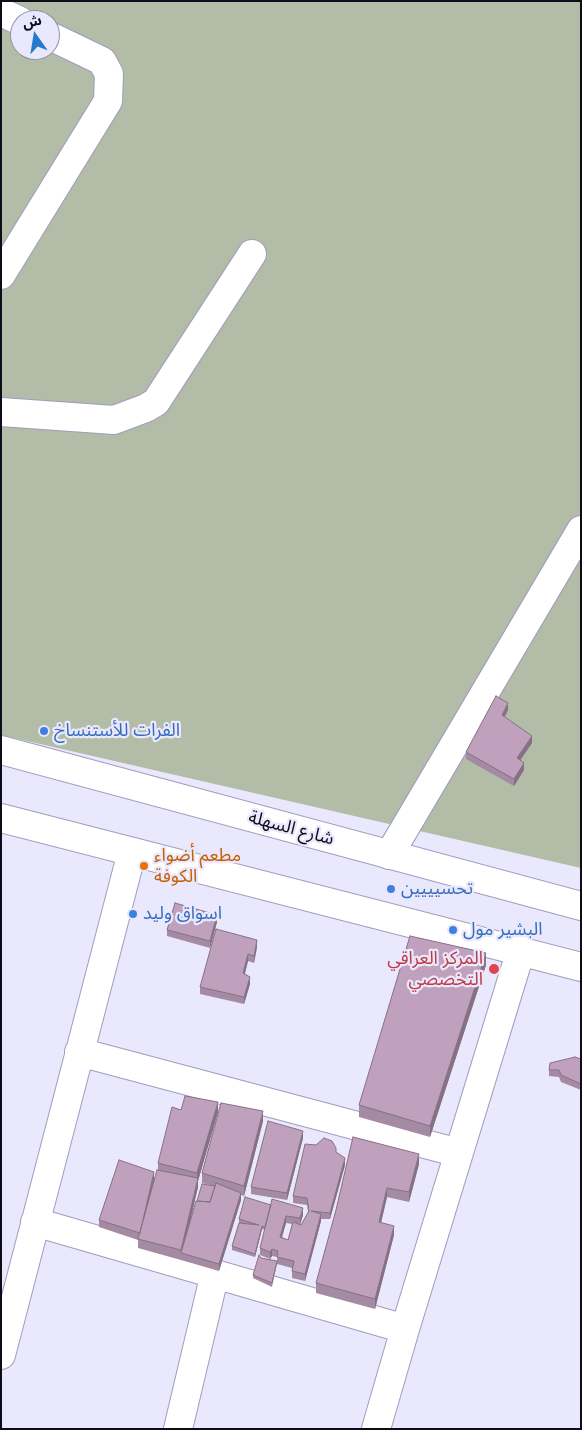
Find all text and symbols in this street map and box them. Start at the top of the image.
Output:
text: ش [20,9,43,33]
north arrow [10,10,60,60]
place label: الفرات للأستنساخ [54,720,180,742]
marker: الفرات للأستنساخ [38,725,50,737]
street label: شارع السهلة [246,807,336,851]
place label: مطعم أضواء الكوفة [154,845,241,888]
marker: مطعم أضواء الكوفة [138,860,150,872]
place label: تحسيييين [401,878,473,900]
marker: تحسيييين [385,883,397,895]
place label: اسواق وليد [143,903,222,925]
marker: اسواق وليد [127,908,139,920]
place label: البشير مول [463,919,543,941]
marker: البشير مول [447,924,459,936]
place label: المركز العراقي التخصصي [387,948,483,991]
marker: المركز العراقي التخصصي [487,962,501,976]

